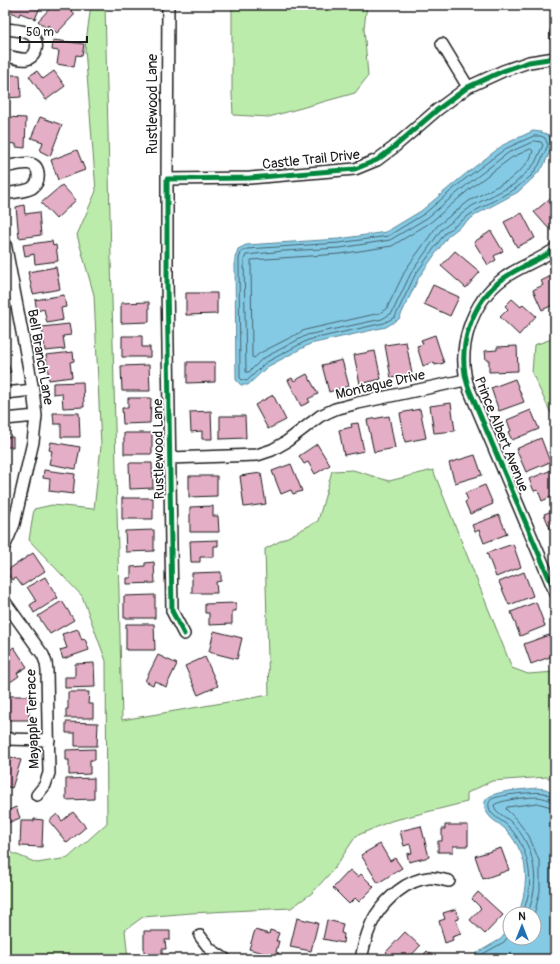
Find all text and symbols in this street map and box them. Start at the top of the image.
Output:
scale bar [20,18,87,44]
text: 50 m [26,25,54,40]
street label: Rustlewood Lane [144,54,161,154]
street label: Castle Trail Drive [261,146,361,173]
street label: Bell Branch Lane [24,308,57,406]
street label: Montague Drive [334,366,427,403]
street label: Prince Albert Avenue [471,374,532,494]
street label: Rustlewood Lane [149,399,168,499]
street label: Mayapple Terrace [22,669,43,769]
north arrow [502,906,542,946]
text: N [518,910,526,923]

